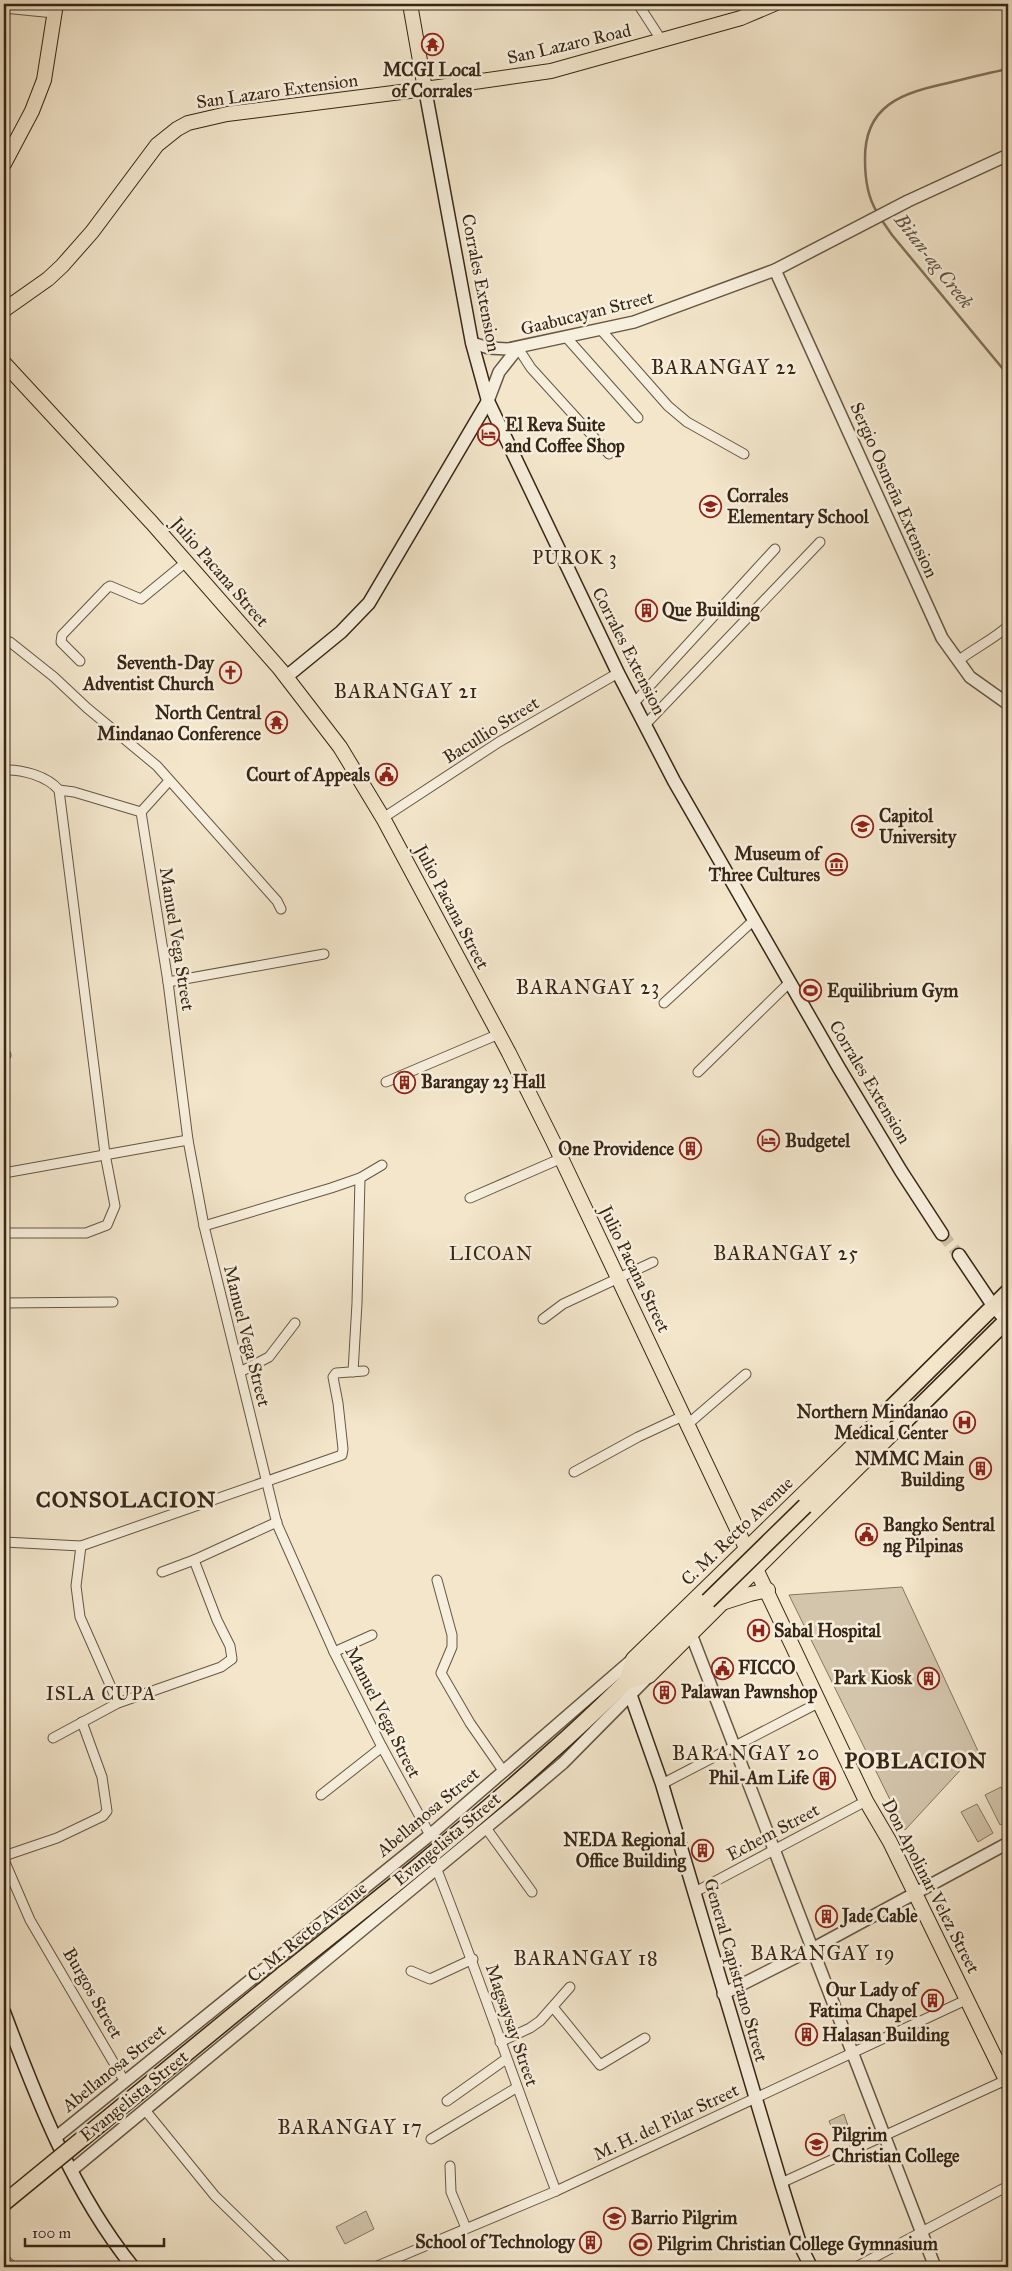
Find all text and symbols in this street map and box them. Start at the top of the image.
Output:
street label: San Lazaro Road [505,19,633,69]
temple icon: MCGI Local of Corrales [420,33,444,57]
place label: MCGI Local of Corrales [383,59,482,102]
street label: San Lazaro Extension [195,69,359,113]
water label: Bitan-ag Creek [889,208,979,313]
street label: Corrales Extension [457,212,505,354]
street label: Gaabucayan Street [518,286,656,340]
district label: BARANGAY 22 [651,355,797,379]
street label: Sergio Osmeña Extension [844,399,943,582]
place label: El Reva Suite and Coffee Shop [505,414,625,458]
hotel icon: El Reva Suite and Coffee Shop [477,423,501,447]
place label: Corrales Elementary School [727,485,870,529]
school or university icon: Corrales Elementary School [699,494,723,518]
street label: Julio Pacana Street [164,511,274,632]
district label: PUROK 3 [532,546,618,569]
street label: Corrales Extension [587,584,671,719]
building icon: Que Building [634,598,658,622]
place label: Que Building [662,599,760,622]
place label: Seventh-Day Adventist Church [82,652,216,695]
church icon: Seventh-Day Adventist Church [218,661,242,685]
district label: BARANGAY 21 [334,679,478,703]
street label: Bacullio Street [439,691,544,768]
place label: North Central Mindanao Conference [97,702,262,745]
temple icon: North Central Mindanao Conference [265,711,289,735]
public building icon: Court of Appeals [374,763,398,787]
place label: Court of Appeals [246,764,370,787]
place label: Capitol University [879,805,958,849]
school or university icon: Capitol University [851,814,875,838]
street label: Julio Pacana Street [408,839,494,974]
place label: Museum of Three Cultures [708,843,823,886]
museum icon: Museum of Three Cultures [824,852,848,876]
street label: Manuel Vega Street [154,866,199,1013]
district label: BARANGAY 23 [516,975,660,999]
sports icon: Equilibrium Gym [799,979,823,1003]
place label: Equilibrium Gym [827,980,959,1003]
street label: Corrales Extension [824,1016,916,1148]
building icon: Barangay 23 Hall [393,1070,417,1094]
place label: Barangay 23 Hall [421,1071,547,1094]
hotel icon: Budgetel [757,1129,781,1153]
place label: Budgetel [785,1130,851,1153]
building icon: One Providence [678,1137,702,1161]
place label: One Providence [558,1138,674,1160]
street label: Julio Pacana Street [593,1200,675,1337]
district label: BARANGAY 25 [713,1241,859,1265]
district label: LICOAN [449,1242,533,1265]
street label: Manuel Vega Street [218,1263,275,1410]
place label: Northern Mindanao Medical Center [797,1401,949,1444]
hospital icon: Northern Mindanao Medical Center [952,1410,976,1434]
place label: NMMC Main Building [855,1448,965,1492]
building icon: NMMC Main Building [968,1457,992,1481]
street label: C. M. Recto Avenue [676,1472,798,1590]
district label: CONSOLACION [36,1486,216,1513]
place label: Bangko Sentral ng Pilpinas [883,1514,996,1558]
public building icon: Bangko Sentral ng Pilpinas [855,1523,879,1547]
hospital icon: Sabal Hospital [746,1619,770,1643]
place label: Sabal Hospital [774,1620,882,1643]
street label: Manuel Vega Street [339,1642,426,1783]
public building icon: FICCO [710,1656,734,1680]
place label: FICCO [738,1657,796,1679]
building icon: Park Kiosk [916,1666,940,1690]
place label: Park Kiosk [834,1667,913,1689]
building icon: Palawan Pawnshop [653,1680,677,1704]
place label: Palawan Pawnshop [681,1681,818,1704]
district label: ISLA CUPA [46,1682,156,1705]
district label: BARANGAY 20 [672,1741,820,1765]
district label: POBLACION [845,1747,987,1774]
street label: Abellanosa Street [371,1762,484,1862]
building icon: Phil-Am Life [813,1766,837,1790]
place label: Phil-Am Life [709,1767,809,1789]
street label: Evangelista Street [389,1787,506,1891]
street label: Don Apolinar Velez Street [877,1795,985,1978]
street label: Echem Street [723,1798,824,1866]
place label: NEDA Regional Office Building [563,1829,687,1873]
building icon: NEDA Regional Office Building [690,1838,714,1862]
street label: General Capistrano Street [699,1876,773,2065]
street label: C. M. Recto Avenue [243,1877,371,1987]
building icon: Jade Cable [814,1904,838,1928]
place label: Jade Cable [840,1905,918,1928]
district label: BARANGAY 19 [750,1941,896,1965]
street label: Burgos Street [57,1944,128,2043]
district label: BARANGAY 18 [513,1946,659,1970]
street label: Magsaysay Street [480,1961,543,2090]
place label: Our Lady of Fatima Chapel [809,1979,920,2023]
building icon: Our Lady of Fatima Chapel [921,1988,945,2012]
street label: Abellanosa Street [57,2019,171,2117]
building icon: Halasan Building [794,2023,818,2047]
place label: Halasan Building [822,2024,949,2047]
street label: Evangelista Street [75,2045,194,2147]
street label: M. H. del Pilar Street [590,2078,743,2165]
district label: BARANGAY 17 [277,2115,423,2139]
place label: Pilgrim Christian College [832,2124,960,2168]
school or university icon: Pilgrim Christian College [804,2133,828,2157]
school or university icon: Barrio Pilgrim [603,2206,627,2230]
place label: Barrio Pilgrim [631,2207,738,2230]
scale bar [25,2216,164,2248]
text: 100 m [32,2224,72,2242]
building icon: School of Technology [579,2230,603,2254]
place label: School of Technology [415,2231,577,2254]
sports icon: Pilgrim Christian College Gymnasium [629,2232,653,2256]
place label: Pilgrim Christian College Gymnasium [657,2233,939,2256]

